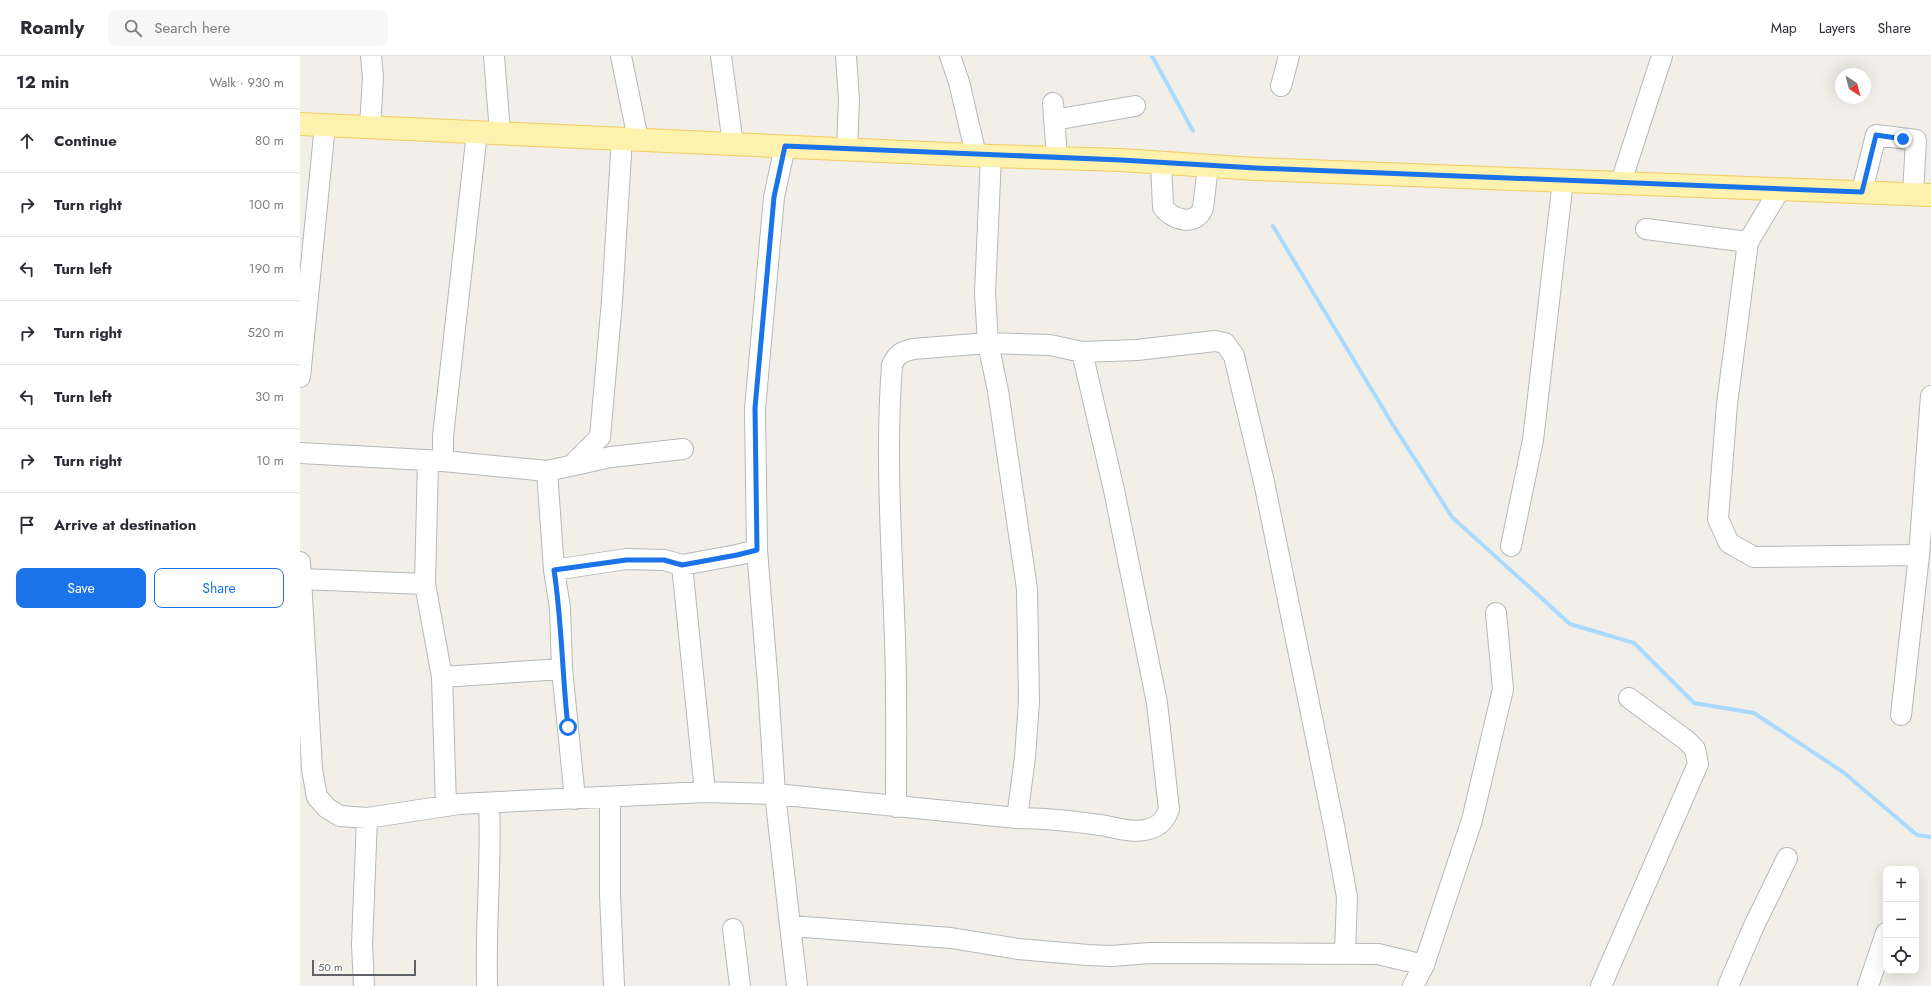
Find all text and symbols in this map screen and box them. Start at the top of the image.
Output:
search box [108,10,388,46]
text: Roamly [20,14,84,41]
icon: search [122,17,144,39]
text: Search here [154,17,230,39]
text: Map [1771,18,1797,38]
text: Layers [1819,18,1855,38]
text: Share [1877,18,1911,38]
north arrow [1835,68,1871,104]
text: 12 min [16,70,69,94]
text: Walk · 930 m [209,73,284,92]
icon: ahead [16,130,38,152]
text: Continue [54,130,117,152]
route end [1894,130,1912,148]
text: 80 m [255,131,284,150]
icon: right [16,194,38,216]
text: Turn right [54,194,122,216]
text: 100 m [249,195,284,214]
icon: left [16,258,38,280]
text: Turn left [54,258,112,280]
text: 190 m [249,259,284,278]
icon: right [16,322,38,344]
text: Turn right [54,322,122,344]
text: 520 m [247,323,284,342]
icon: left [16,386,38,408]
text: Turn left [54,386,112,408]
text: 30 m [255,387,284,406]
icon: right [16,450,38,472]
text: Turn right [54,450,122,472]
text: 10 m [256,451,284,470]
icon: arrive [16,514,38,536]
text: Arrive at destination [54,514,196,536]
button: Save [16,568,146,608]
button: Share [154,568,284,608]
route start [559,718,577,736]
map controls [1883,866,1919,974]
button: + [1883,866,1919,902]
button: − [1883,902,1919,938]
button: locate [1883,938,1919,974]
scale bar [312,958,416,977]
text: 50 m [318,959,343,975]

